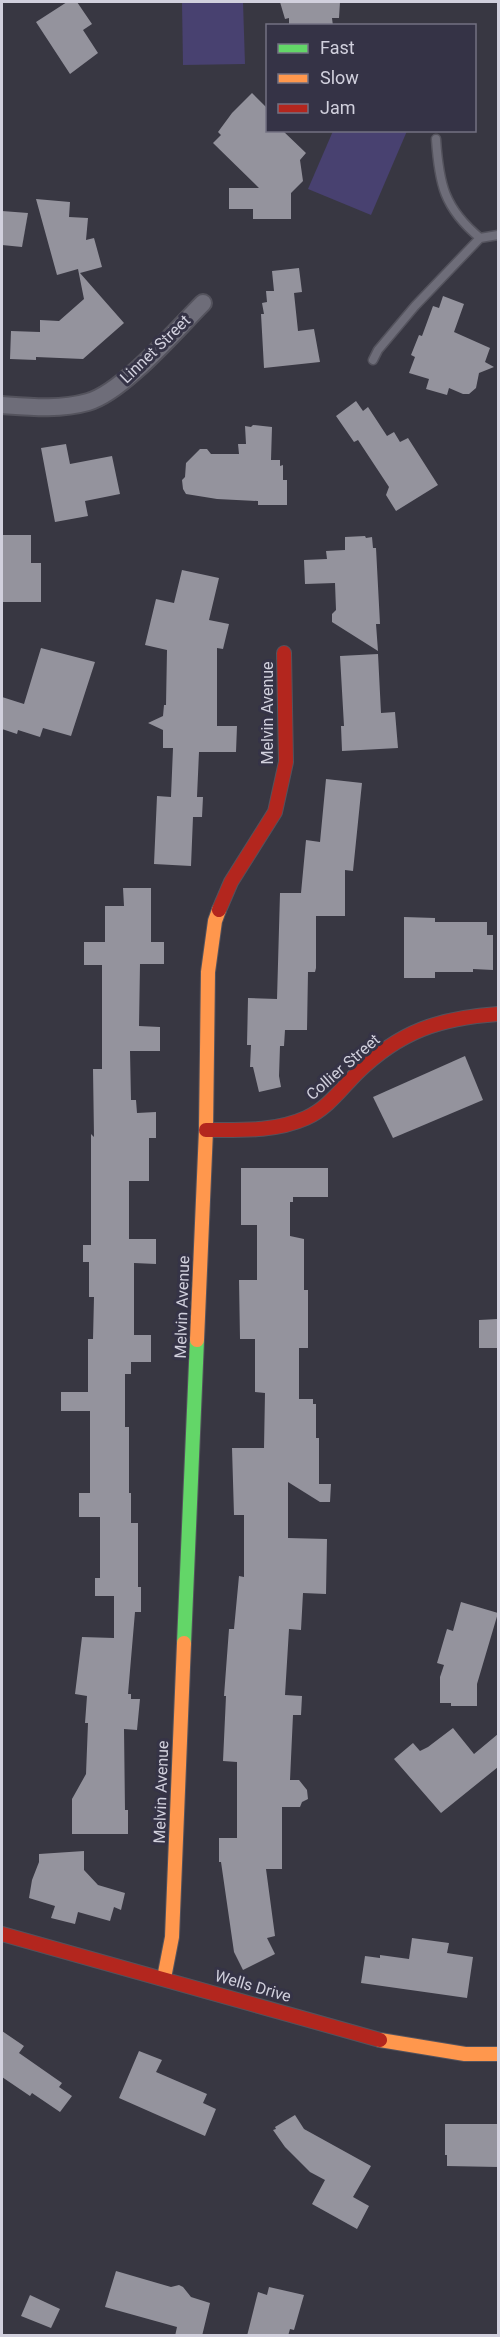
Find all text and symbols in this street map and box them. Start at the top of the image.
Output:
legend [266,24,476,132]
text: Fast [320,37,355,58]
text: Slow [320,67,359,88]
text: Jam [320,97,356,118]
street label: Linnet Street [116,311,194,387]
street label: Melvin Avenue [258,661,277,765]
street label: Collier Street [302,1030,384,1104]
street label: Melvin Avenue [171,1255,193,1359]
street label: Melvin Avenue [150,1740,172,1844]
street label: Wells Drive [213,1966,293,2006]

